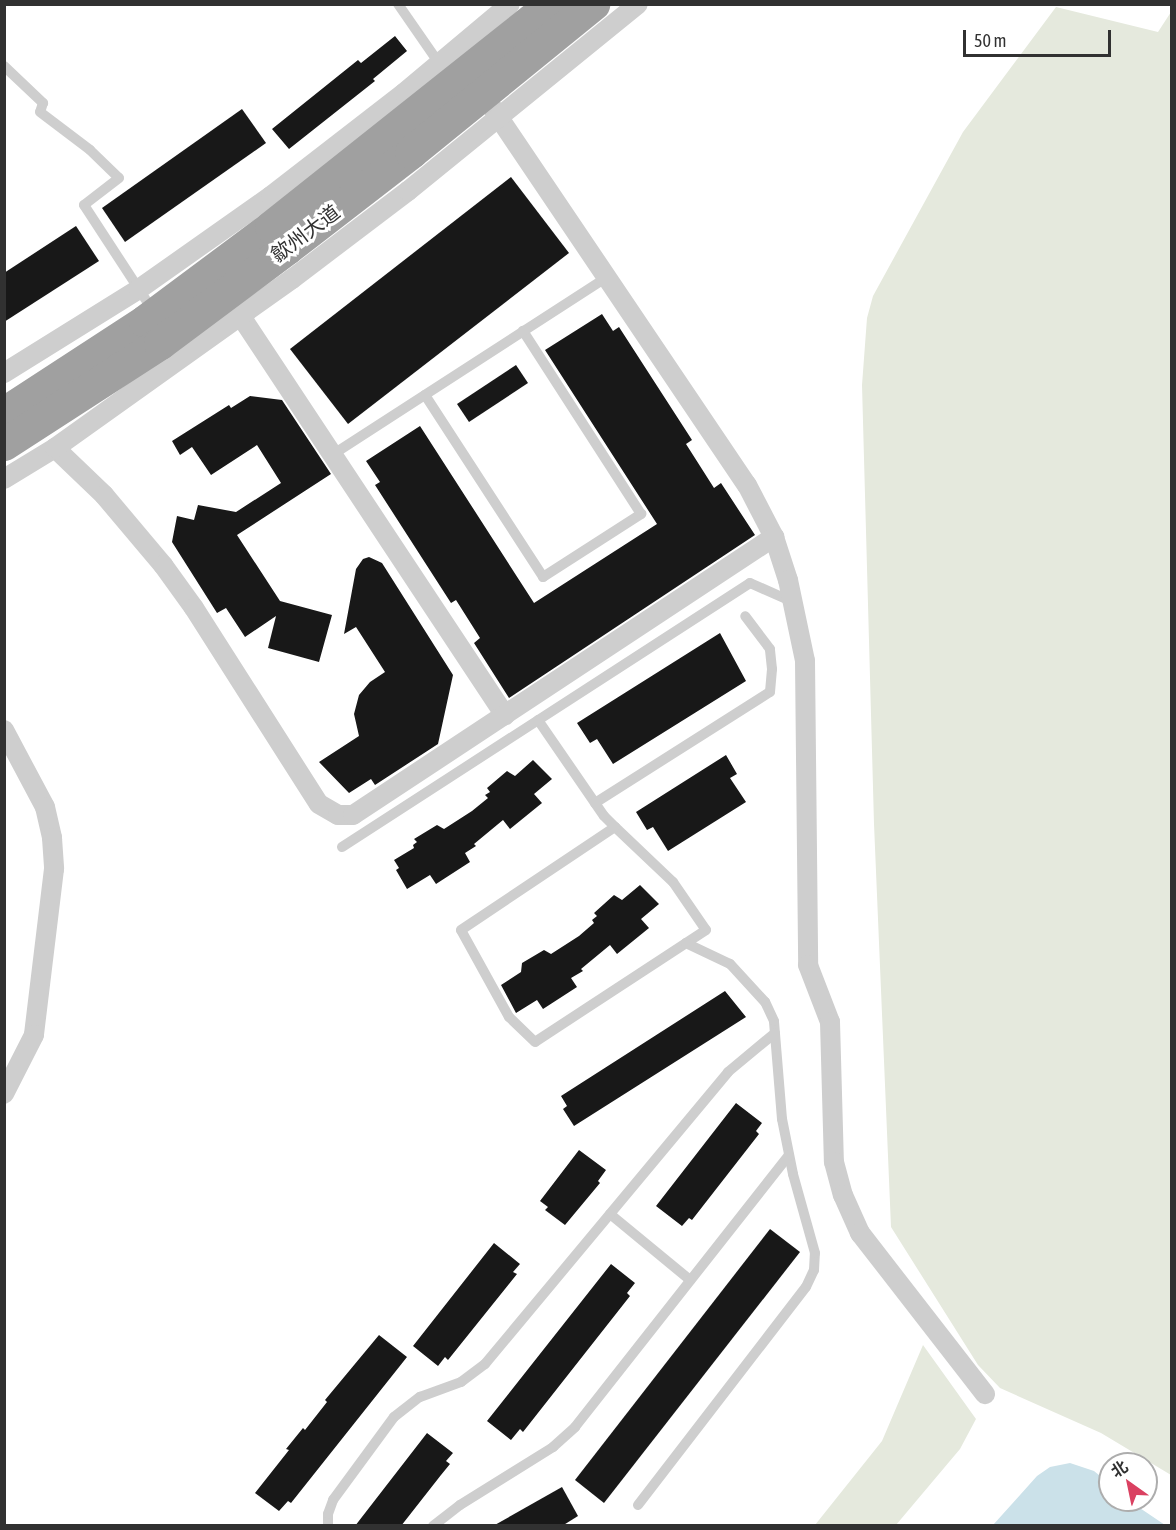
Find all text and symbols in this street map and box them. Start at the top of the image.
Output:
scale bar [966,18,1114,56]
text: 50 m [974,30,1006,51]
street label: 歙州大道 [266,199,344,267]
north arrow [1098,1452,1158,1512]
text: 北 [1108,1457,1131,1480]

